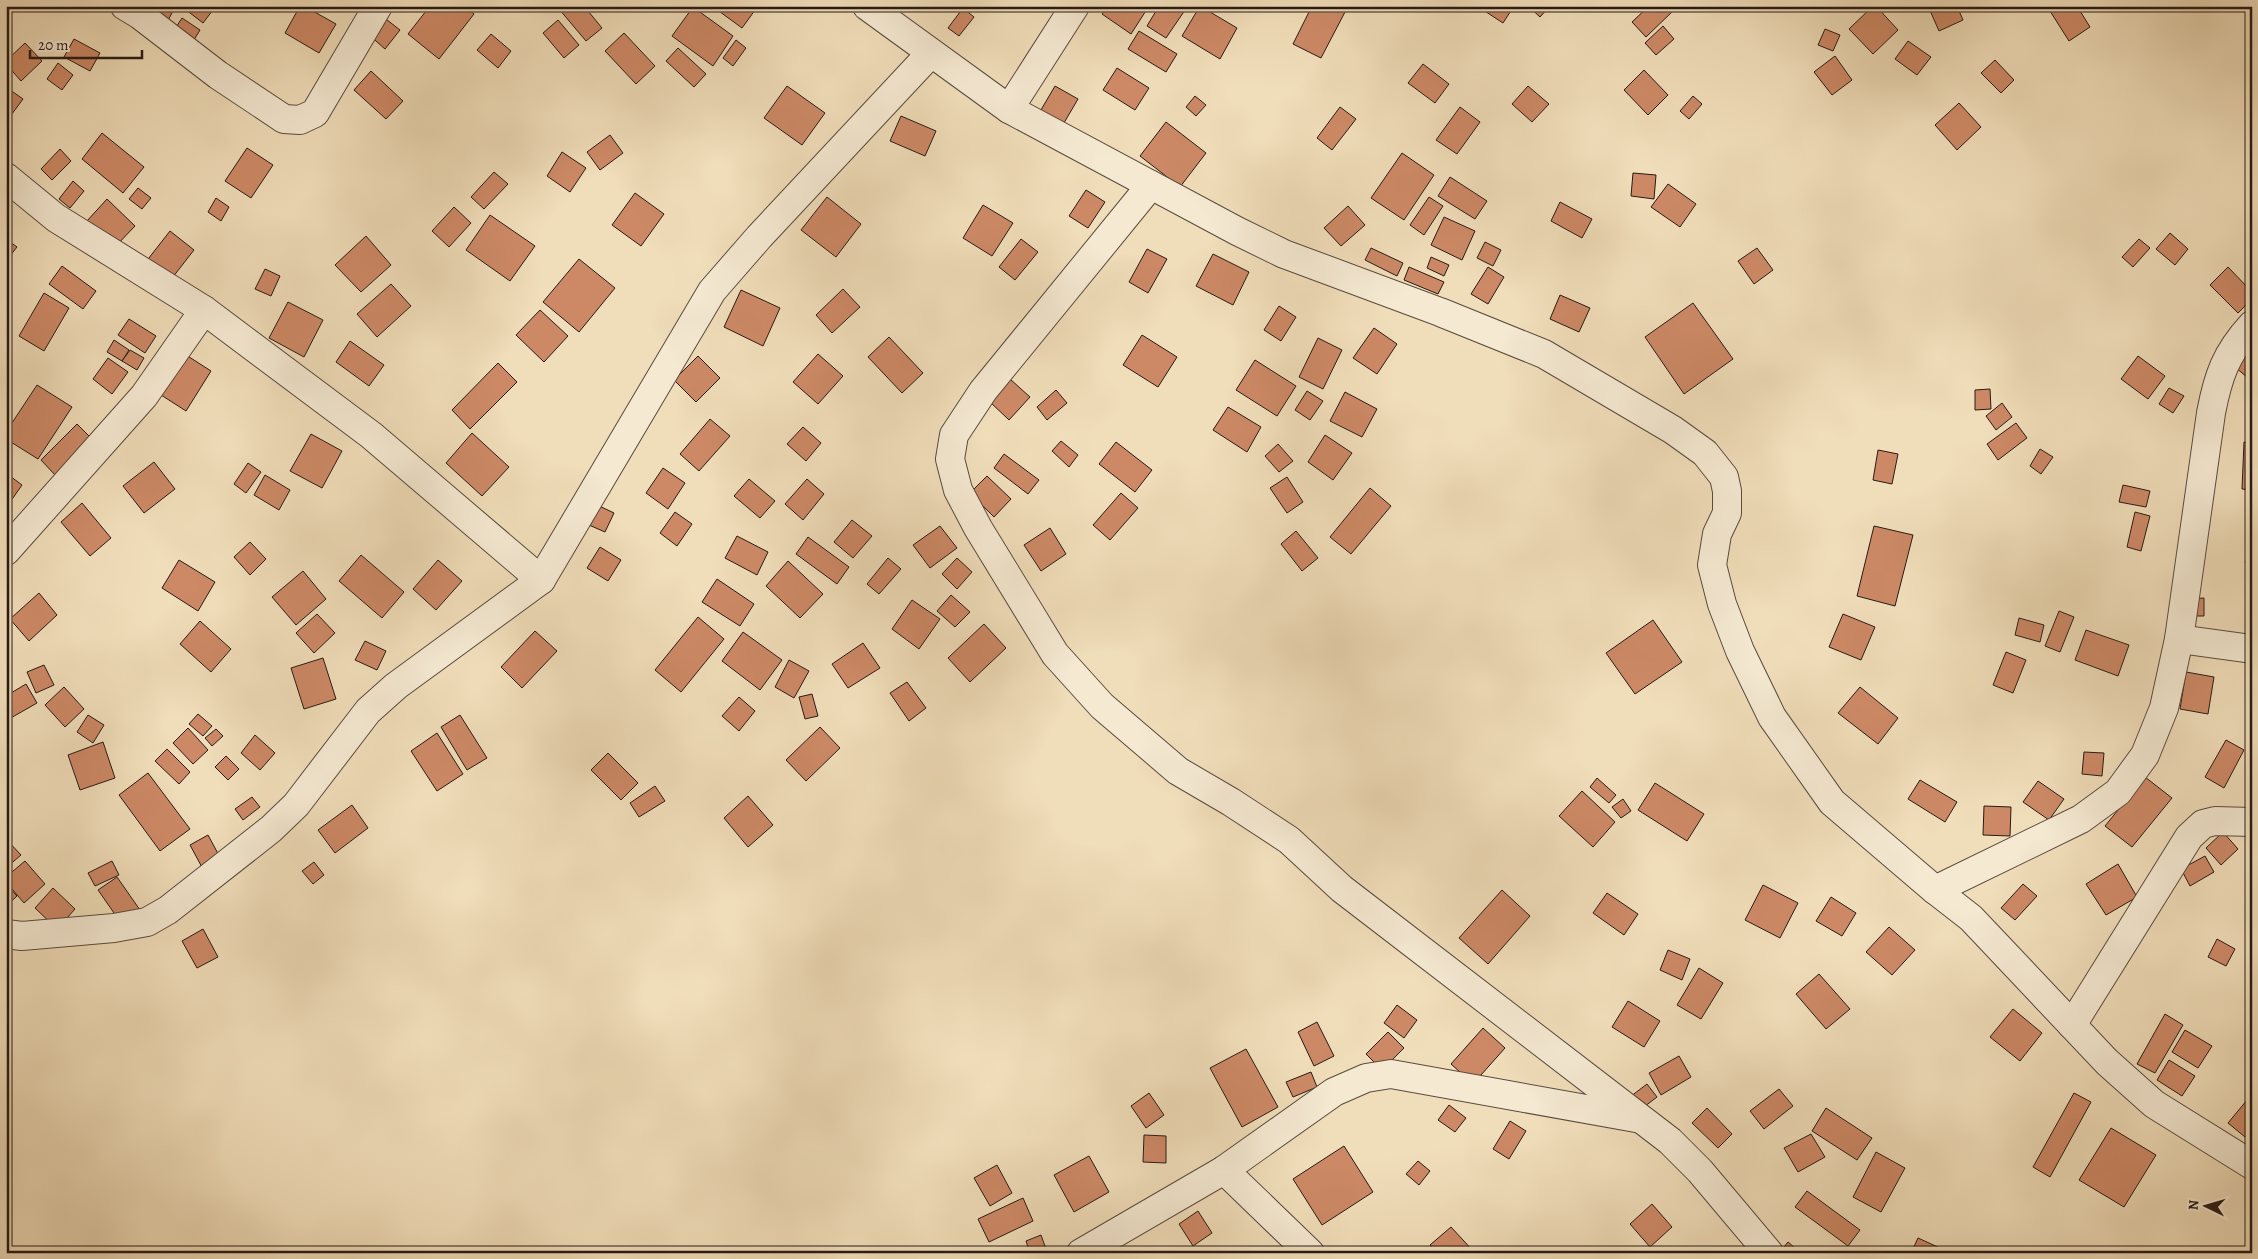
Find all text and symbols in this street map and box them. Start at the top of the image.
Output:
scale bar [30,28,142,60]
text: 20 m [38,35,69,55]
north arrow [2180,1182,2230,1232]
text: N [2184,1199,2203,1211]

